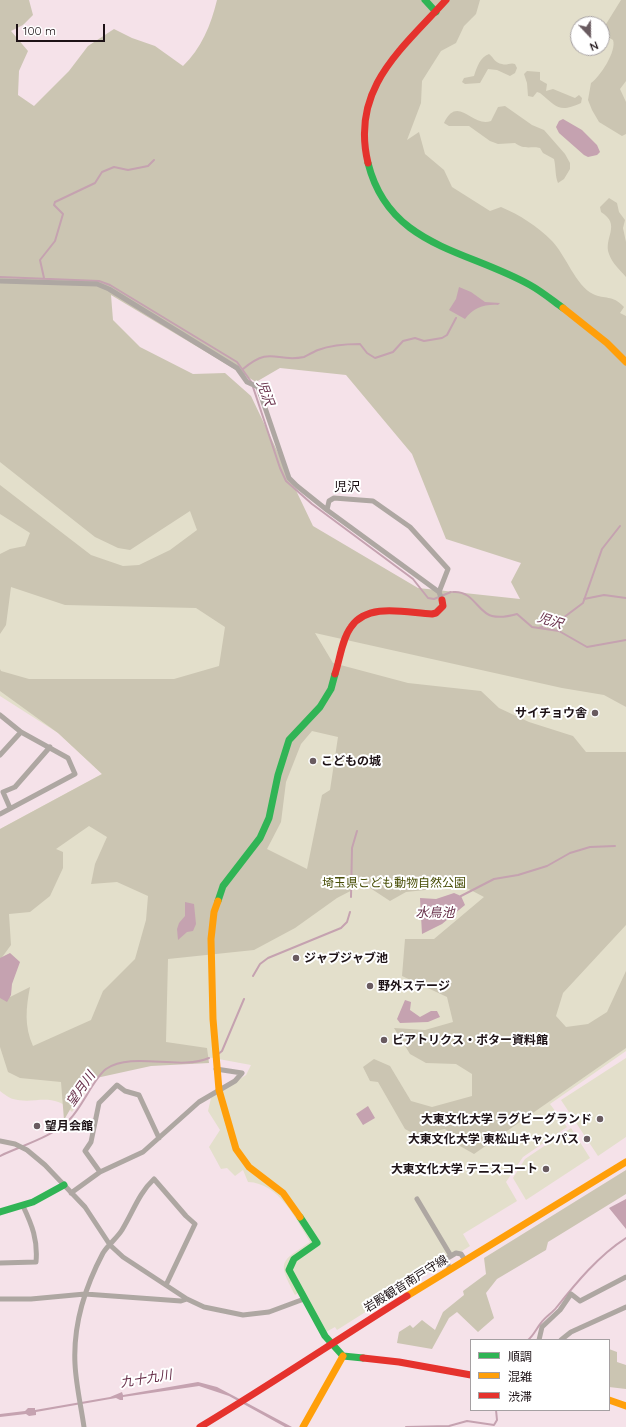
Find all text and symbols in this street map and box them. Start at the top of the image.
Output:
scale bar [18,16,107,42]
north arrow [570,16,610,56]
text: 100 m [23,23,56,38]
text: N [588,38,600,54]
water label: 児沢 [253,378,277,408]
district label: 児沢 [334,479,360,495]
water label: 児沢 [535,610,565,632]
place label: サイチョウ舎 [515,706,587,720]
marker: サイチョウ舎 [590,708,600,718]
place label: こどもの城 [321,754,381,768]
marker: こどもの城 [308,756,318,766]
park label: 埼玉県こども動物自然公園 [322,876,466,890]
water label: 水鳥池 [416,905,454,921]
place label: ジャブジャブ池 [304,951,388,965]
marker: ジャブジャブ池 [291,953,301,963]
place label: 野外ステージ [378,979,450,993]
marker: 野外ステージ [365,981,375,991]
place label: ビアトリクス・ポター資料館 [392,1033,548,1047]
marker: ビアトリクス・ポター資料館 [379,1035,389,1045]
water label: 望月川 [63,1069,99,1109]
place label: 大東文化大学 ラグビーグランド [421,1112,592,1126]
marker: 大東文化大学 ラグビーグランド [595,1114,605,1124]
place label: 望月会館 [45,1119,93,1133]
marker: 望月会館 [32,1121,42,1131]
place label: 大東文化大学 東松山キャンパス [408,1132,579,1146]
marker: 大東文化大学 東松山キャンパス [582,1134,592,1144]
place label: 大東文化大学 テニスコート [391,1162,538,1176]
marker: 大東文化大学 テニスコート [541,1164,551,1174]
street label: 岩殿観音南戸守線 [361,1252,451,1316]
legend [470,1339,610,1411]
text: 順調 [508,1349,532,1364]
water label: 九十九川 [119,1367,173,1391]
text: 混雑 [508,1369,532,1384]
text: 渋滞 [508,1389,532,1404]

